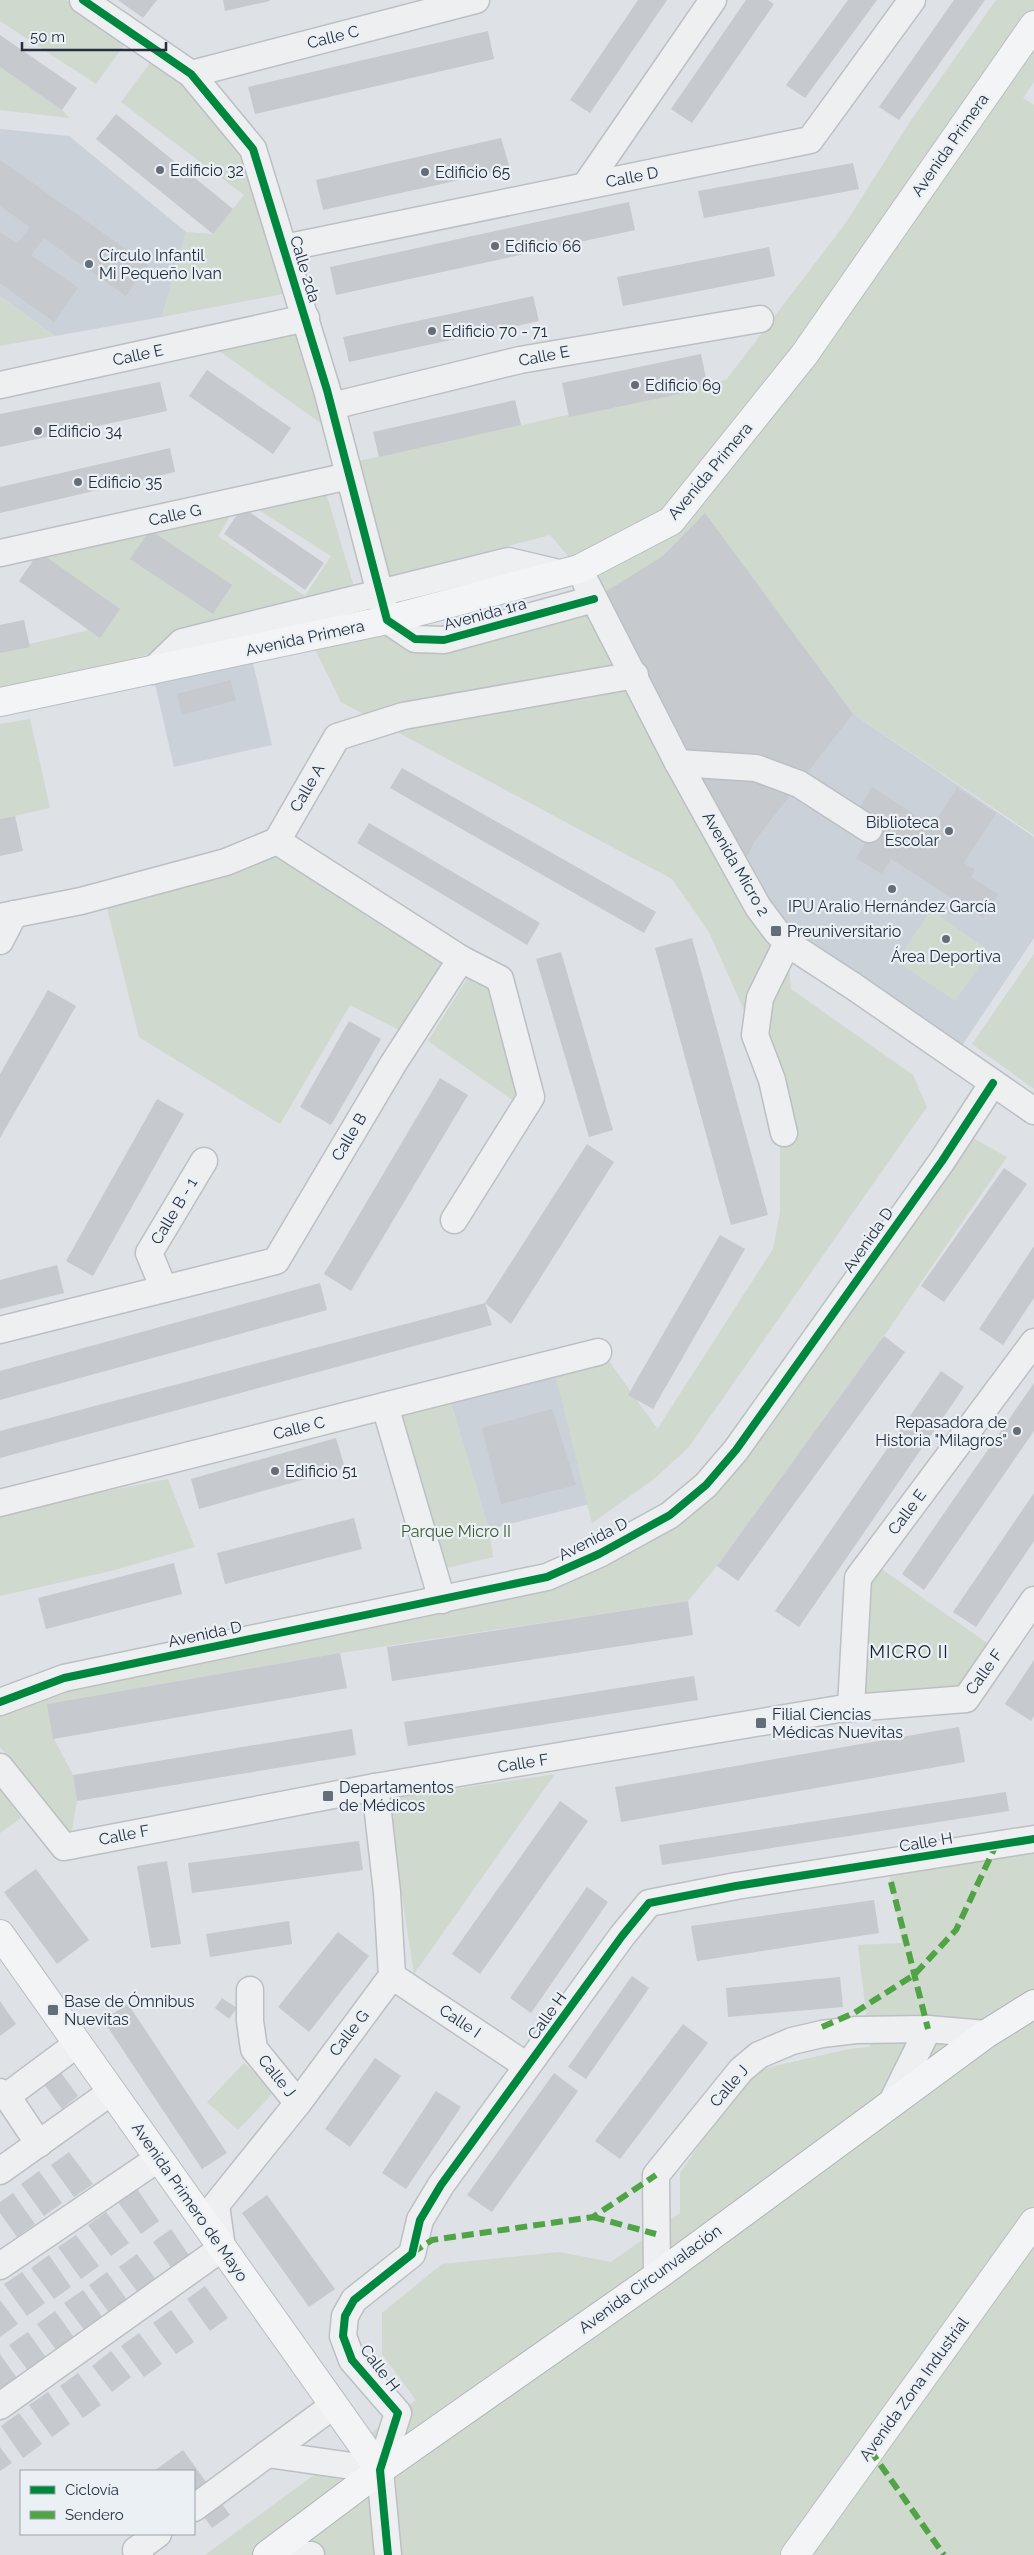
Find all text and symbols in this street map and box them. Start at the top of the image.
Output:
scale bar [22,20,166,52]
street label: Calle C [305,21,361,53]
text: 50 m [30,28,65,46]
street label: Avenida Primera [908,90,992,200]
place label: Edificio 32 [170,161,244,180]
place label: Edificio 65 [435,163,511,182]
street label: Calle D [604,163,660,191]
marker: Edificio 32 [154,164,166,176]
marker: Edificio 65 [419,166,431,178]
street label: Calle 2da [286,233,324,305]
place label: Edificio 66 [505,237,581,256]
marker: Edificio 66 [489,240,501,252]
place label: Círculo Infantil Mi Pequeño Ivan [99,246,222,283]
marker: Círculo Infantil Mi Pequeño Ivan [83,258,95,270]
place label: Edificio 70 - 71 [442,322,548,341]
marker: Edificio 70 - 71 [426,325,438,337]
street label: Calle E [111,340,165,370]
street label: Calle E [517,342,571,370]
place label: Edificio 69 [645,376,721,395]
marker: Edificio 69 [629,379,641,391]
street label: Avenida Primera [664,419,756,523]
place label: Edificio 34 [48,422,122,441]
marker: Edificio 34 [32,425,44,437]
place label: Edificio 35 [88,473,162,492]
marker: Edificio 35 [72,476,84,488]
street label: Calle G [147,500,203,530]
street label: Avenida 1ra [442,594,528,634]
street label: Avenida Primera [244,616,366,660]
street label: Calle A [286,760,328,815]
street label: Avenida Micro 2 [698,809,774,919]
place label: Biblioteca Escolar [866,813,939,850]
marker: Biblioteca Escolar [943,825,955,837]
marker: IPU Aralio Hernández García [886,883,898,895]
place label: IPU Aralio Hernández García [788,897,996,916]
place label: Preuniversitario [787,922,901,941]
marker: Preuniversitario [769,924,783,938]
marker: Área Deportiva [940,933,952,945]
place label: Área Deportiva [891,946,1001,966]
street label: Calle B [327,1110,371,1164]
street label: Calle B - 1 [147,1174,201,1248]
street label: Avenida D [839,1204,897,1276]
street label: Calle C [271,1412,327,1444]
place label: Repasadora de Historia "Milagros" [875,1413,1007,1450]
marker: Repasadora de Historia "Milagros" [1011,1425,1023,1437]
place label: Edificio 51 [285,1462,358,1481]
marker: Edificio 51 [269,1465,281,1477]
street label: Calle E [884,1485,930,1538]
street label: Avenida D [555,1514,631,1564]
park label: Parque Micro II [401,1522,511,1541]
street label: Avenida D [166,1617,244,1651]
district label: MICRO II [869,1641,949,1662]
street label: Calle F [961,1646,1007,1698]
place label: Filial Ciencias Médicas Nuevitas [772,1705,903,1742]
marker: Filial Ciencias Médicas Nuevitas [754,1716,768,1730]
street label: Calle F [496,1750,550,1776]
place label: Departamentos de Médicos [339,1778,454,1815]
marker: Departamentos de Médicos [321,1789,335,1803]
street label: Calle F [97,1821,151,1849]
street label: Calle H [898,1828,954,1856]
street label: Calle H [524,1989,570,2043]
place label: Base de Ómnibus Nuevitas [64,1991,195,2029]
street label: Calle I [436,2000,484,2042]
marker: Base de Ómnibus Nuevitas [46,2003,60,2017]
street label: Calle G [325,2006,373,2060]
street label: Calle J [254,2051,300,2101]
street label: Calle J [706,2061,752,2111]
street label: Avenida Primero de Mayo [128,2119,252,2285]
street label: Avenida Circunvalación [575,2221,725,2337]
street label: Avenida Zona Industrial [855,2313,973,2465]
street label: Calle H [356,2341,404,2395]
legend [20,2470,195,2535]
text: Ciclovía [65,2481,119,2499]
text: Sendero [65,2506,124,2524]

